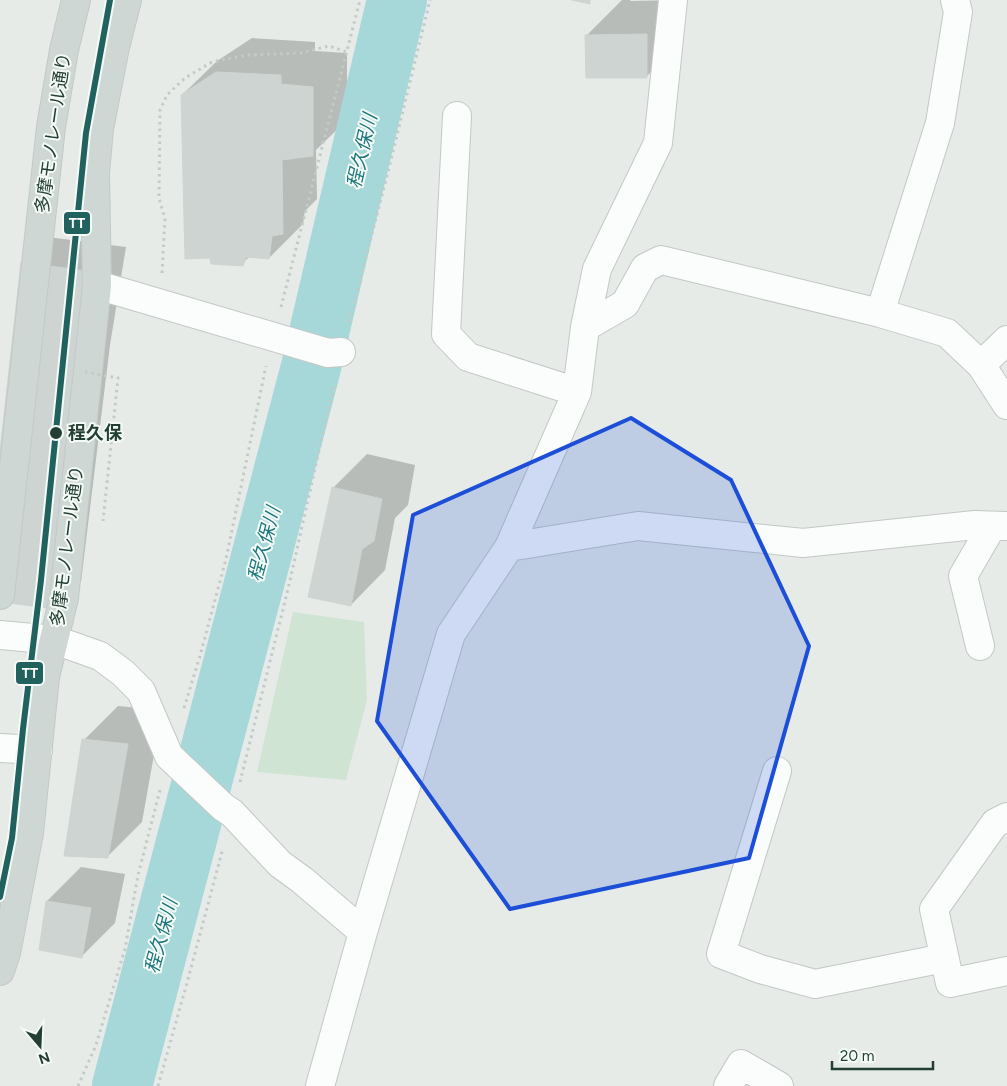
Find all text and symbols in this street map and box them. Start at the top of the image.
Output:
street label: 多摩モノレール通り [31,51,75,215]
water label: 程久保川 [342,109,382,191]
line badge: TT [63,211,91,235]
text: TT [69,215,85,232]
place label: 程久保 [68,422,123,444]
marker: 程久保 [48,425,64,441]
street label: 多摩モノレール通り [46,464,88,628]
water label: 程久保川 [243,502,285,584]
line badge: TT [15,661,44,685]
text: TT [22,665,38,682]
water label: 程久保川 [140,894,182,976]
north arrow [15,1021,65,1071]
scale bar [832,1038,933,1070]
text: 20 m [840,1047,874,1065]
text: N [36,1048,52,1068]

